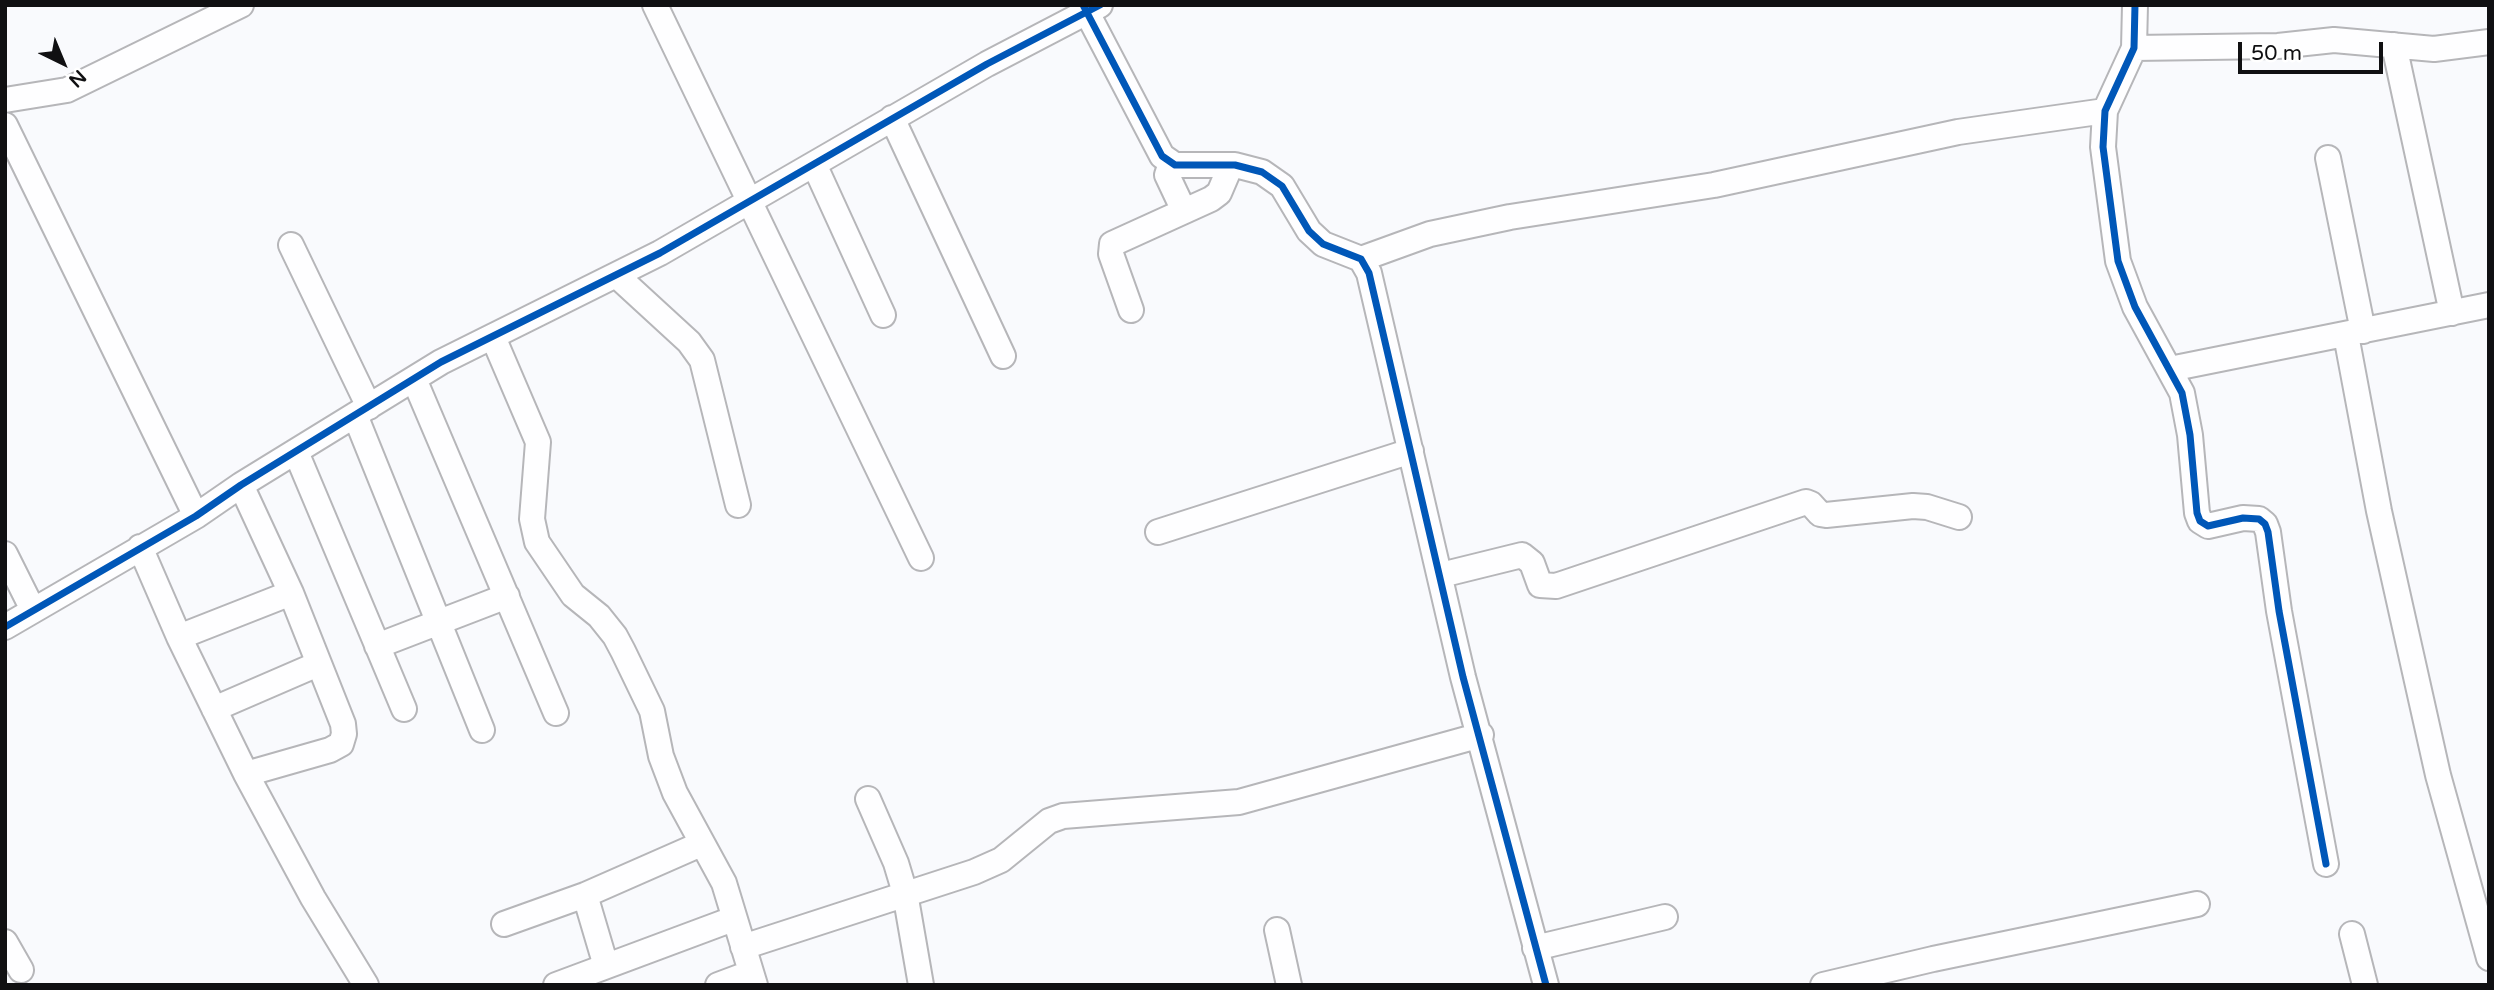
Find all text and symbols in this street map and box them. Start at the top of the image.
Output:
north arrow [28,28,98,98]
scale bar [2242,28,2387,72]
text: 50 m [2251,41,2302,66]
text: N [64,65,90,92]

